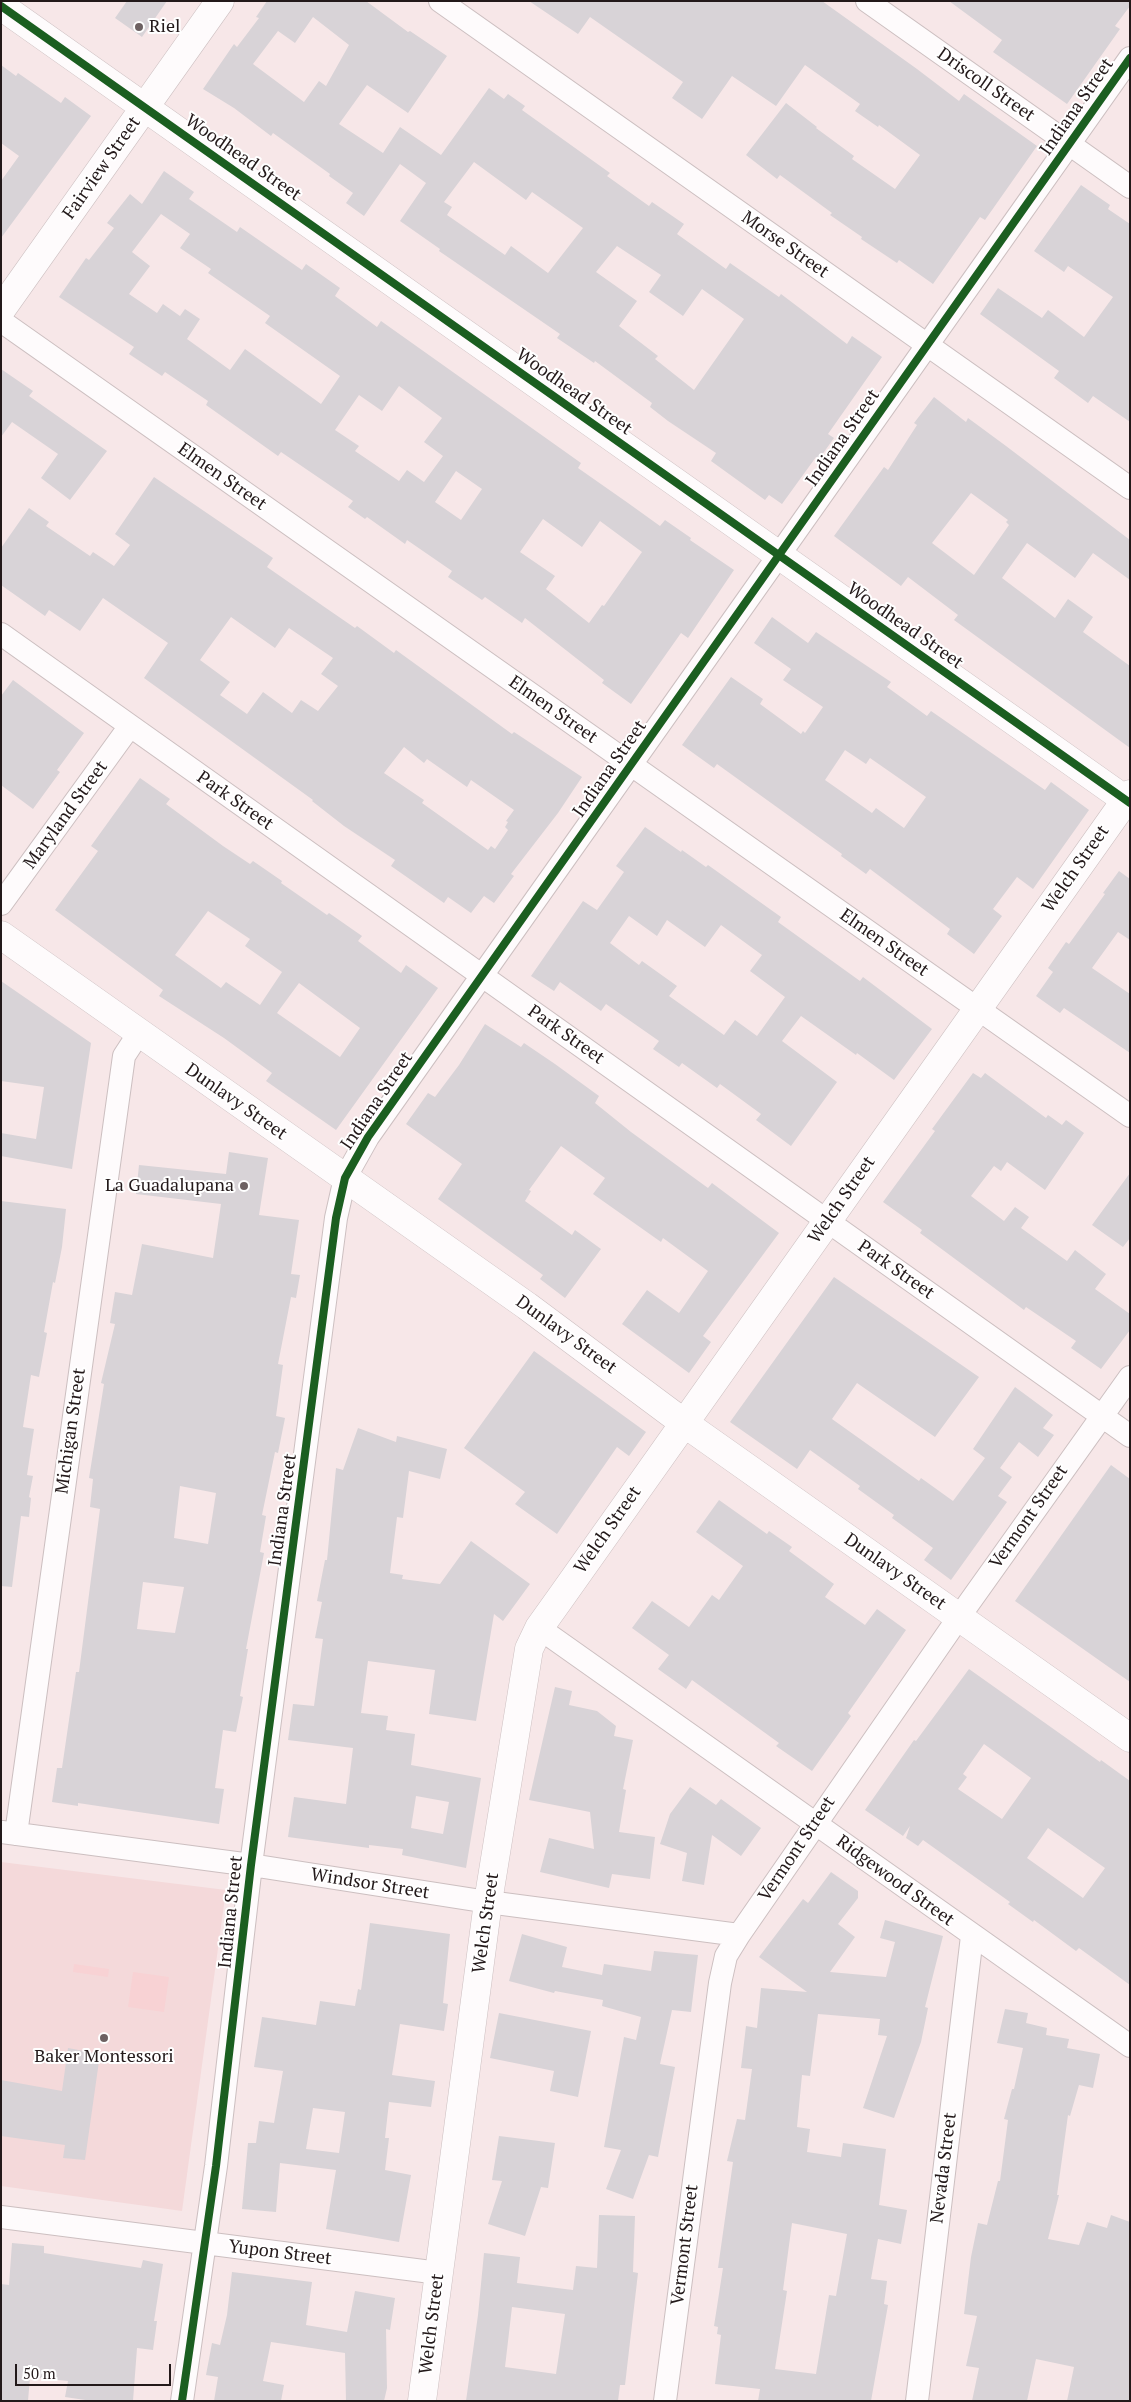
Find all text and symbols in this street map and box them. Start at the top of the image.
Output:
place label: Riel [149,16,180,38]
marker: Riel [133,21,145,33]
street label: Driscoll Street [933,43,1039,127]
street label: Indiana Street [1036,54,1118,160]
street label: Woodhead Street [181,110,305,206]
street label: Fairview Street [59,112,145,224]
street label: Morse Street [737,207,833,283]
street label: Woodhead Street [512,344,636,440]
street label: Indiana Street [802,385,884,491]
street label: Elmen Street [173,438,271,516]
street label: Woodhead Street [843,578,967,674]
street label: Elmen Street [504,671,602,749]
street label: Indiana Street [569,716,651,822]
street label: Maryland Street [19,757,113,873]
street label: Park Street [193,767,277,835]
street label: Welch Street [1038,821,1114,917]
street label: Elmen Street [835,904,933,982]
street label: Park Street [524,1001,608,1069]
street label: Indiana Street [336,1048,418,1154]
street label: Dunlavy Street [181,1059,291,1145]
street label: Welch Street [804,1152,880,1248]
place label: La Guadalupana [105,1175,234,1197]
marker: La Guadalupana [238,1180,250,1192]
street label: Park Street [854,1236,938,1304]
street label: Dunlavy Street [511,1291,621,1379]
street label: Michigan Street [51,1367,91,1495]
street label: Indiana Street [264,1452,302,1568]
street label: Vermont Street [985,1461,1073,1573]
street label: Welch Street [570,1482,646,1578]
street label: Dunlavy Street [840,1529,950,1615]
street label: Vermont Street [754,1792,840,1906]
street label: Ridgewood Street [832,1831,958,1931]
street label: Indiana Street [214,1854,248,1970]
street label: Windsor Street [309,1864,431,1904]
street label: Welch Street [468,1871,504,1975]
marker: Baker Montessori [98,2032,110,2044]
place label: Baker Montessori [34,2046,174,2068]
street label: Nevada Street [926,2111,962,2225]
street label: Vermont Street [667,2183,703,2307]
street label: Yupon Street [227,2236,333,2270]
street label: Welch Street [415,2272,449,2376]
scale bar [18,2354,174,2386]
text: 50 m [23,2363,56,2383]

